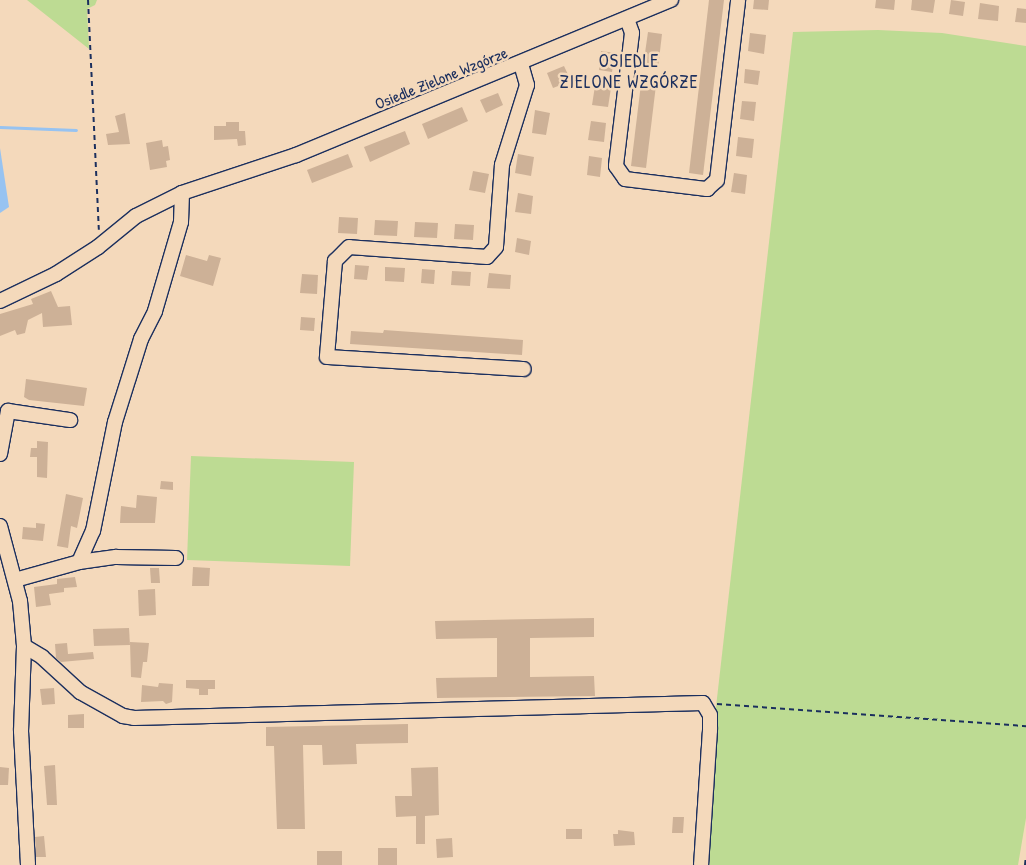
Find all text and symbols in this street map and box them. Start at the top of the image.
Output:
street label: Osiedle Zielone Wzgórze [372,43,510,113]
district label: OSIEDLE ZIELONE WZGÓRZE [558,51,700,94]

